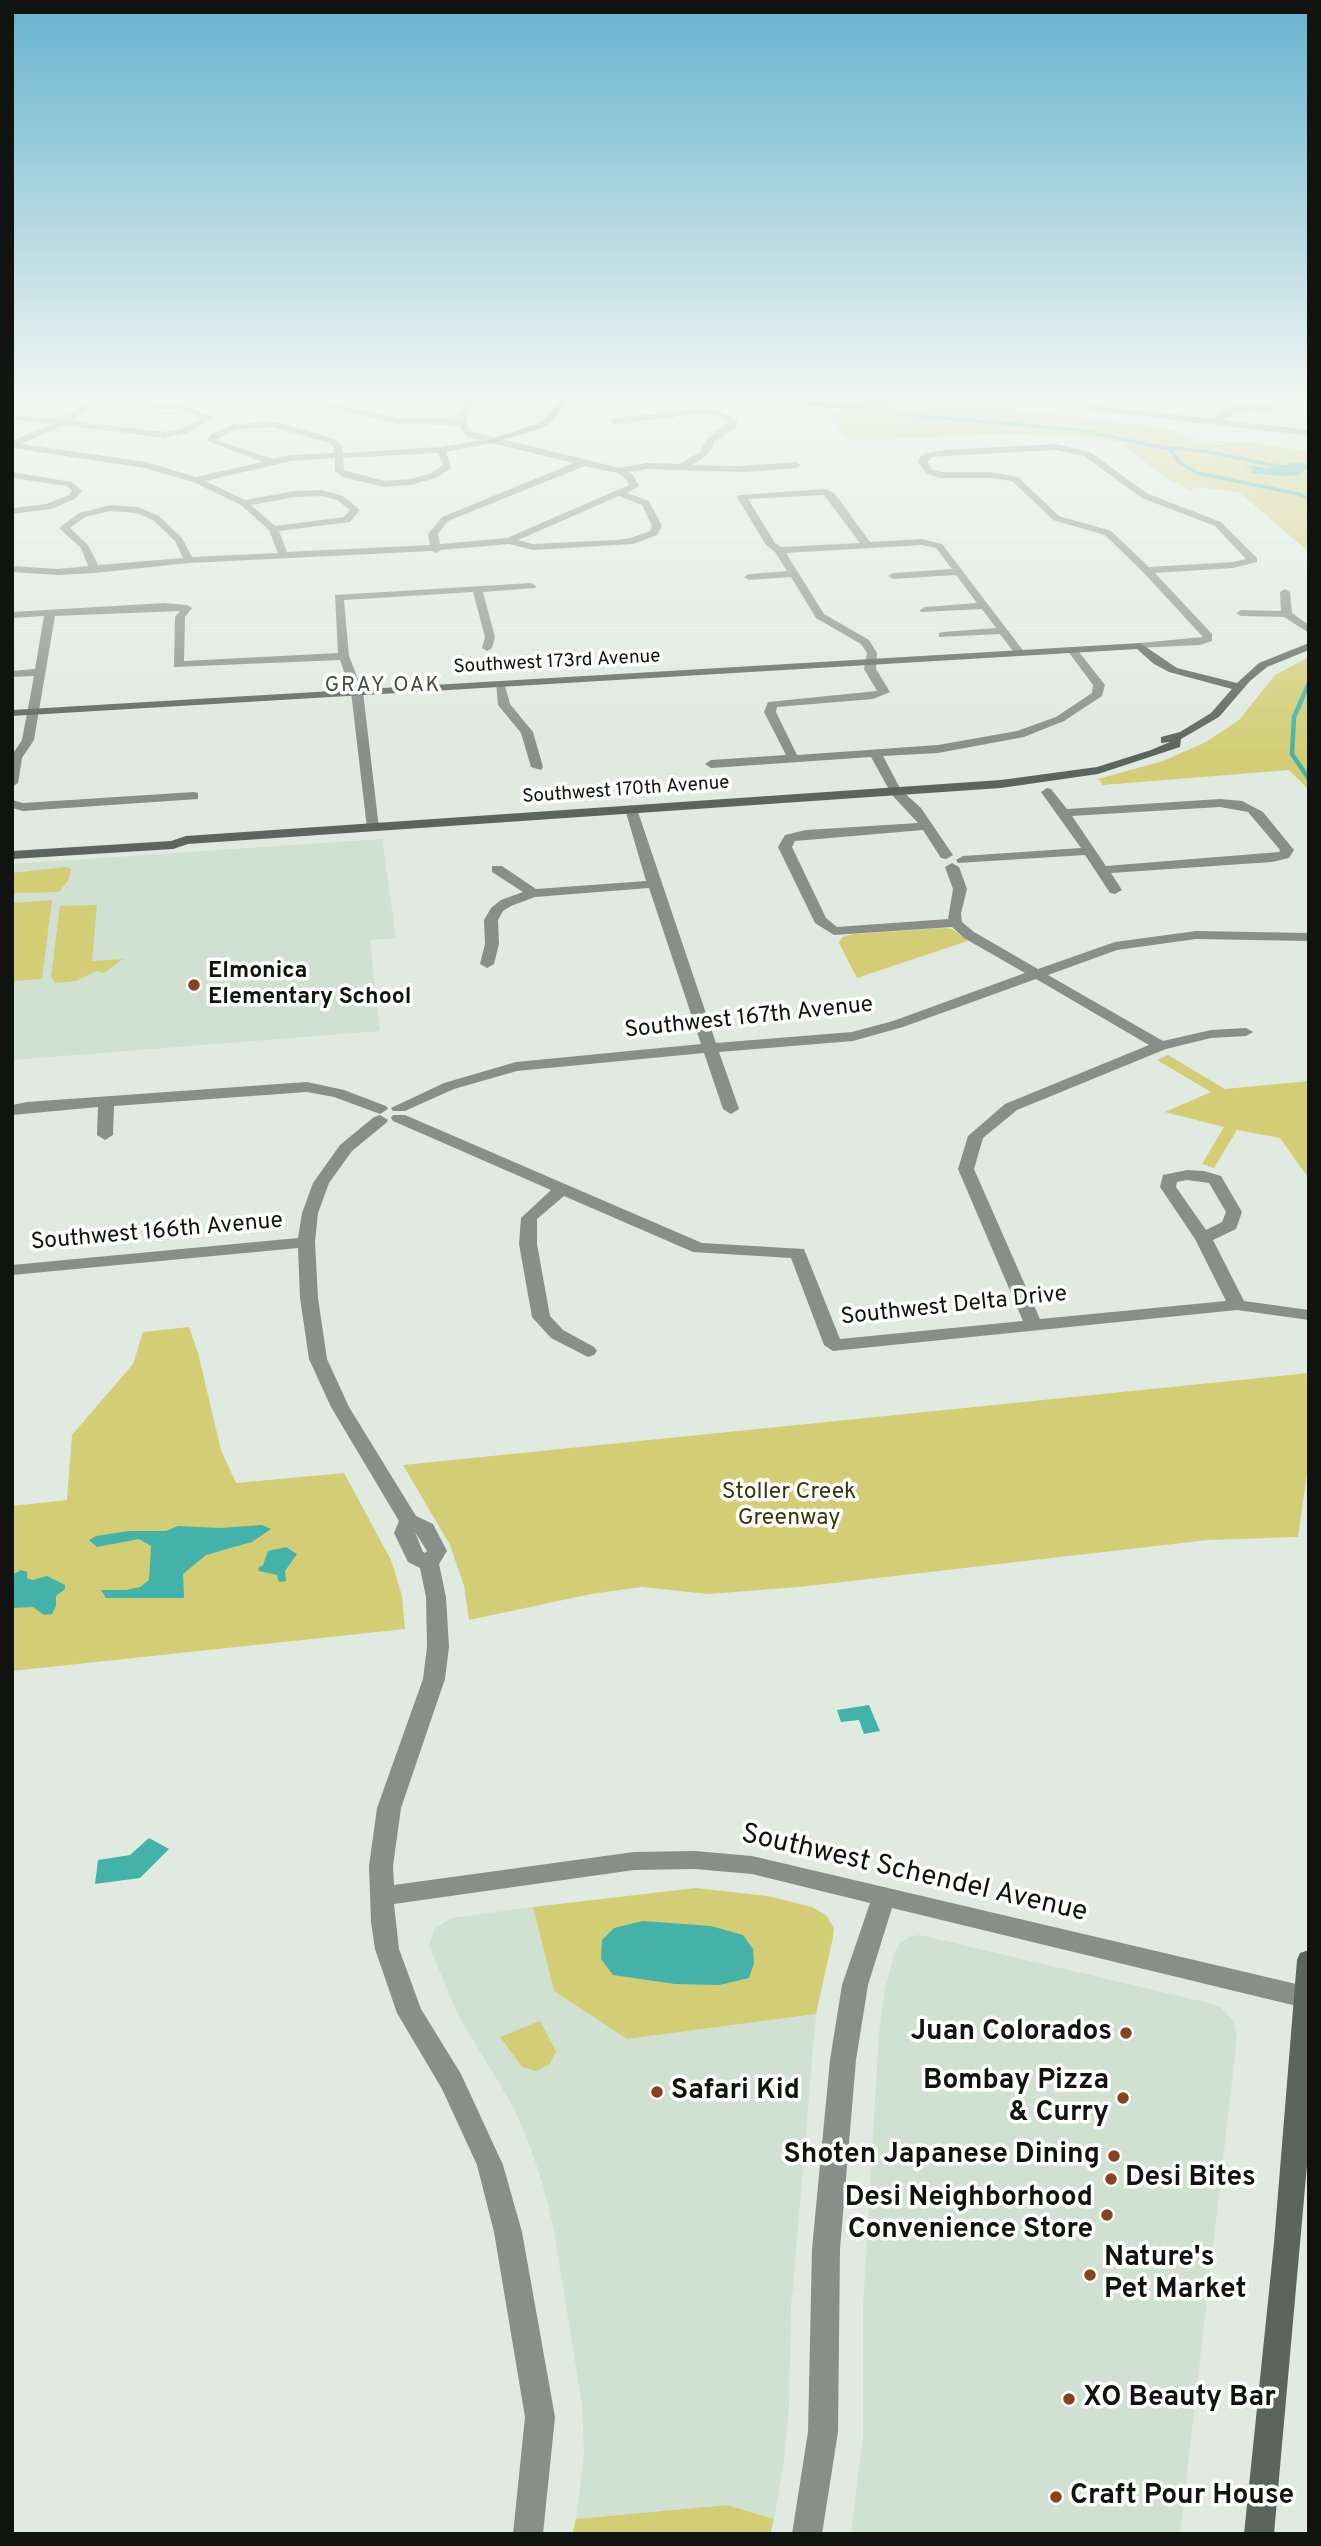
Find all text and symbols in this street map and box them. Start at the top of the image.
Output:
street label: Southwest 173rd Avenue [453,646,661,680]
district label: GRAY OAK [326,674,440,700]
street label: Southwest 170th Avenue [522,772,730,810]
place label: Elmonica Elementary School [208,958,412,1012]
marker: Elmonica Elementary School [186,977,202,993]
street label: Southwest 167th Avenue [623,992,875,1046]
street label: Southwest 166th Avenue [30,1208,284,1258]
street label: Southwest Delta Drive [839,1281,1069,1333]
park label: Stoller Creek Greenway [722,1479,856,1533]
street label: Southwest Schendel Avenue [738,1819,1090,1931]
place label: Juan Colorados [910,2016,1112,2050]
marker: Juan Colorados [1118,2025,1134,2041]
place label: Bombay Pizza & Curry [923,2065,1109,2131]
place label: Safari Kid [671,2075,800,2109]
marker: Safari Kid [649,2084,665,2100]
marker: Bombay Pizza & Curry [1115,2090,1131,2106]
place label: Shoten Japanese Dining [784,2139,1100,2173]
marker: Shoten Japanese Dining [1106,2148,1122,2164]
place label: Desi Bites [1125,2162,1256,2196]
marker: Desi Bites [1103,2171,1119,2187]
place label: Desi Neighborhood Convenience Store [845,2182,1093,2248]
marker: Desi Neighborhood Convenience Store [1099,2207,1115,2223]
place label: Nature's Pet Market [1104,2242,1246,2308]
marker: Nature's Pet Market [1082,2267,1098,2283]
place label: XO Beauty Bar [1083,2382,1276,2416]
marker: XO Beauty Bar [1061,2391,1077,2407]
place label: Craft Pour House [1070,2480,1294,2514]
marker: Craft Pour House [1048,2489,1064,2505]

